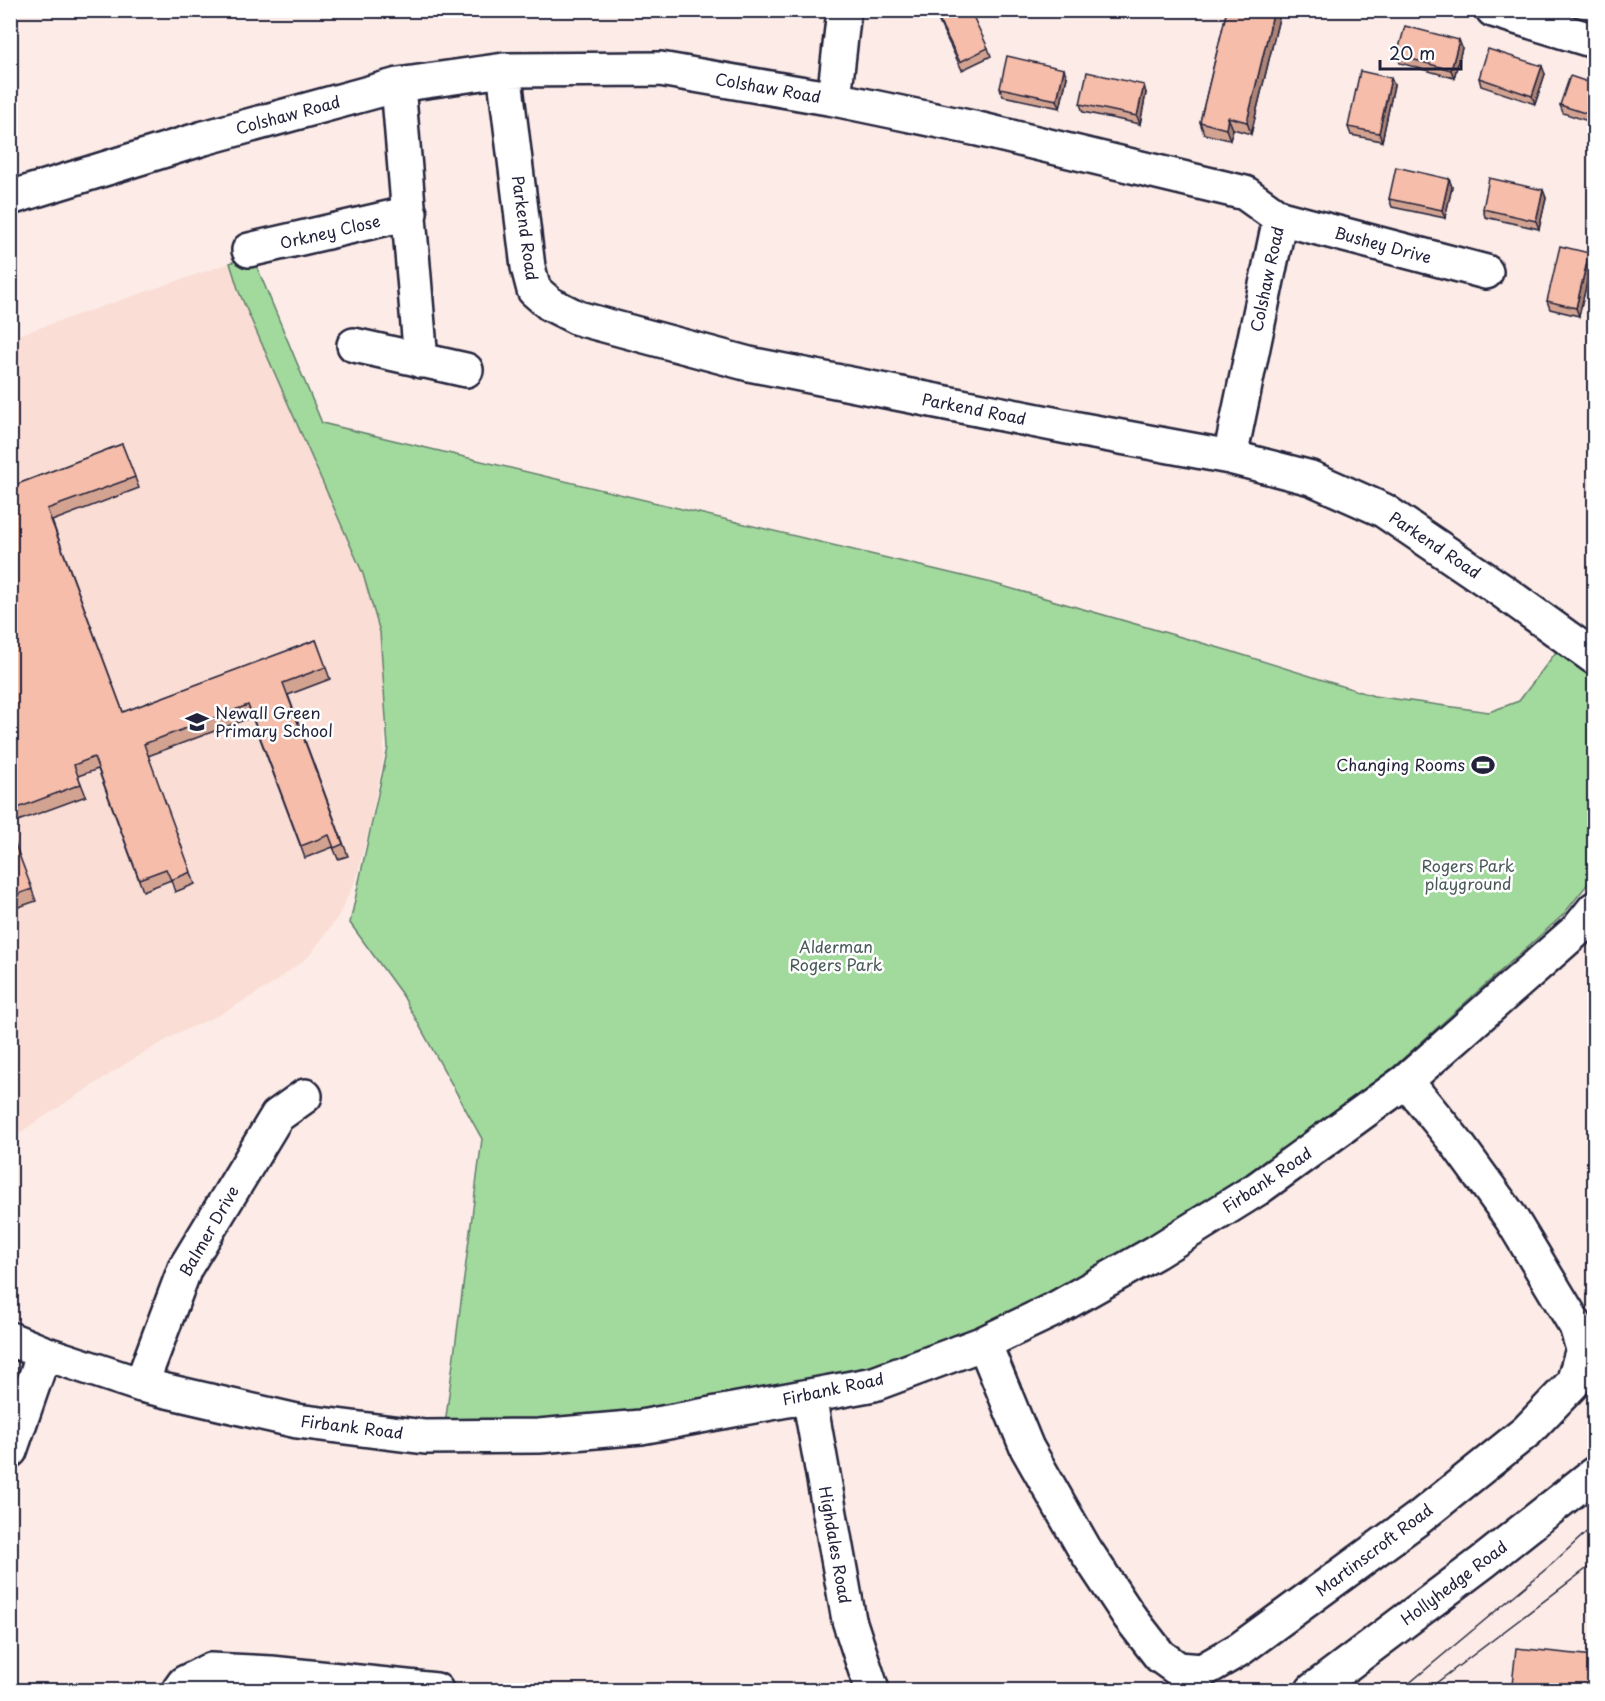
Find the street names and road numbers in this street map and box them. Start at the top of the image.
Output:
street label: Colshaw Road [713,66,823,108]
street label: Colshaw Road [233,89,343,140]
street label: Parkend Road [507,174,545,282]
street label: Orkney Close [277,208,382,254]
street label: Bushey Drive [1332,220,1434,268]
street label: Colshaw Road [1243,224,1289,334]
street label: Parkend Road [920,386,1028,430]
street label: Parkend Road [1385,505,1486,584]
street label: Firbank Road [1217,1140,1316,1218]
street label: Balmer Drive [172,1181,244,1280]
street label: Firbank Road [780,1366,886,1410]
street label: Firbank Road [299,1408,405,1444]
street label: Highdales Road [814,1484,858,1605]
street label: Martinscroft Road [1310,1497,1437,1601]
street label: Hollyhedge Road [1395,1534,1512,1630]

